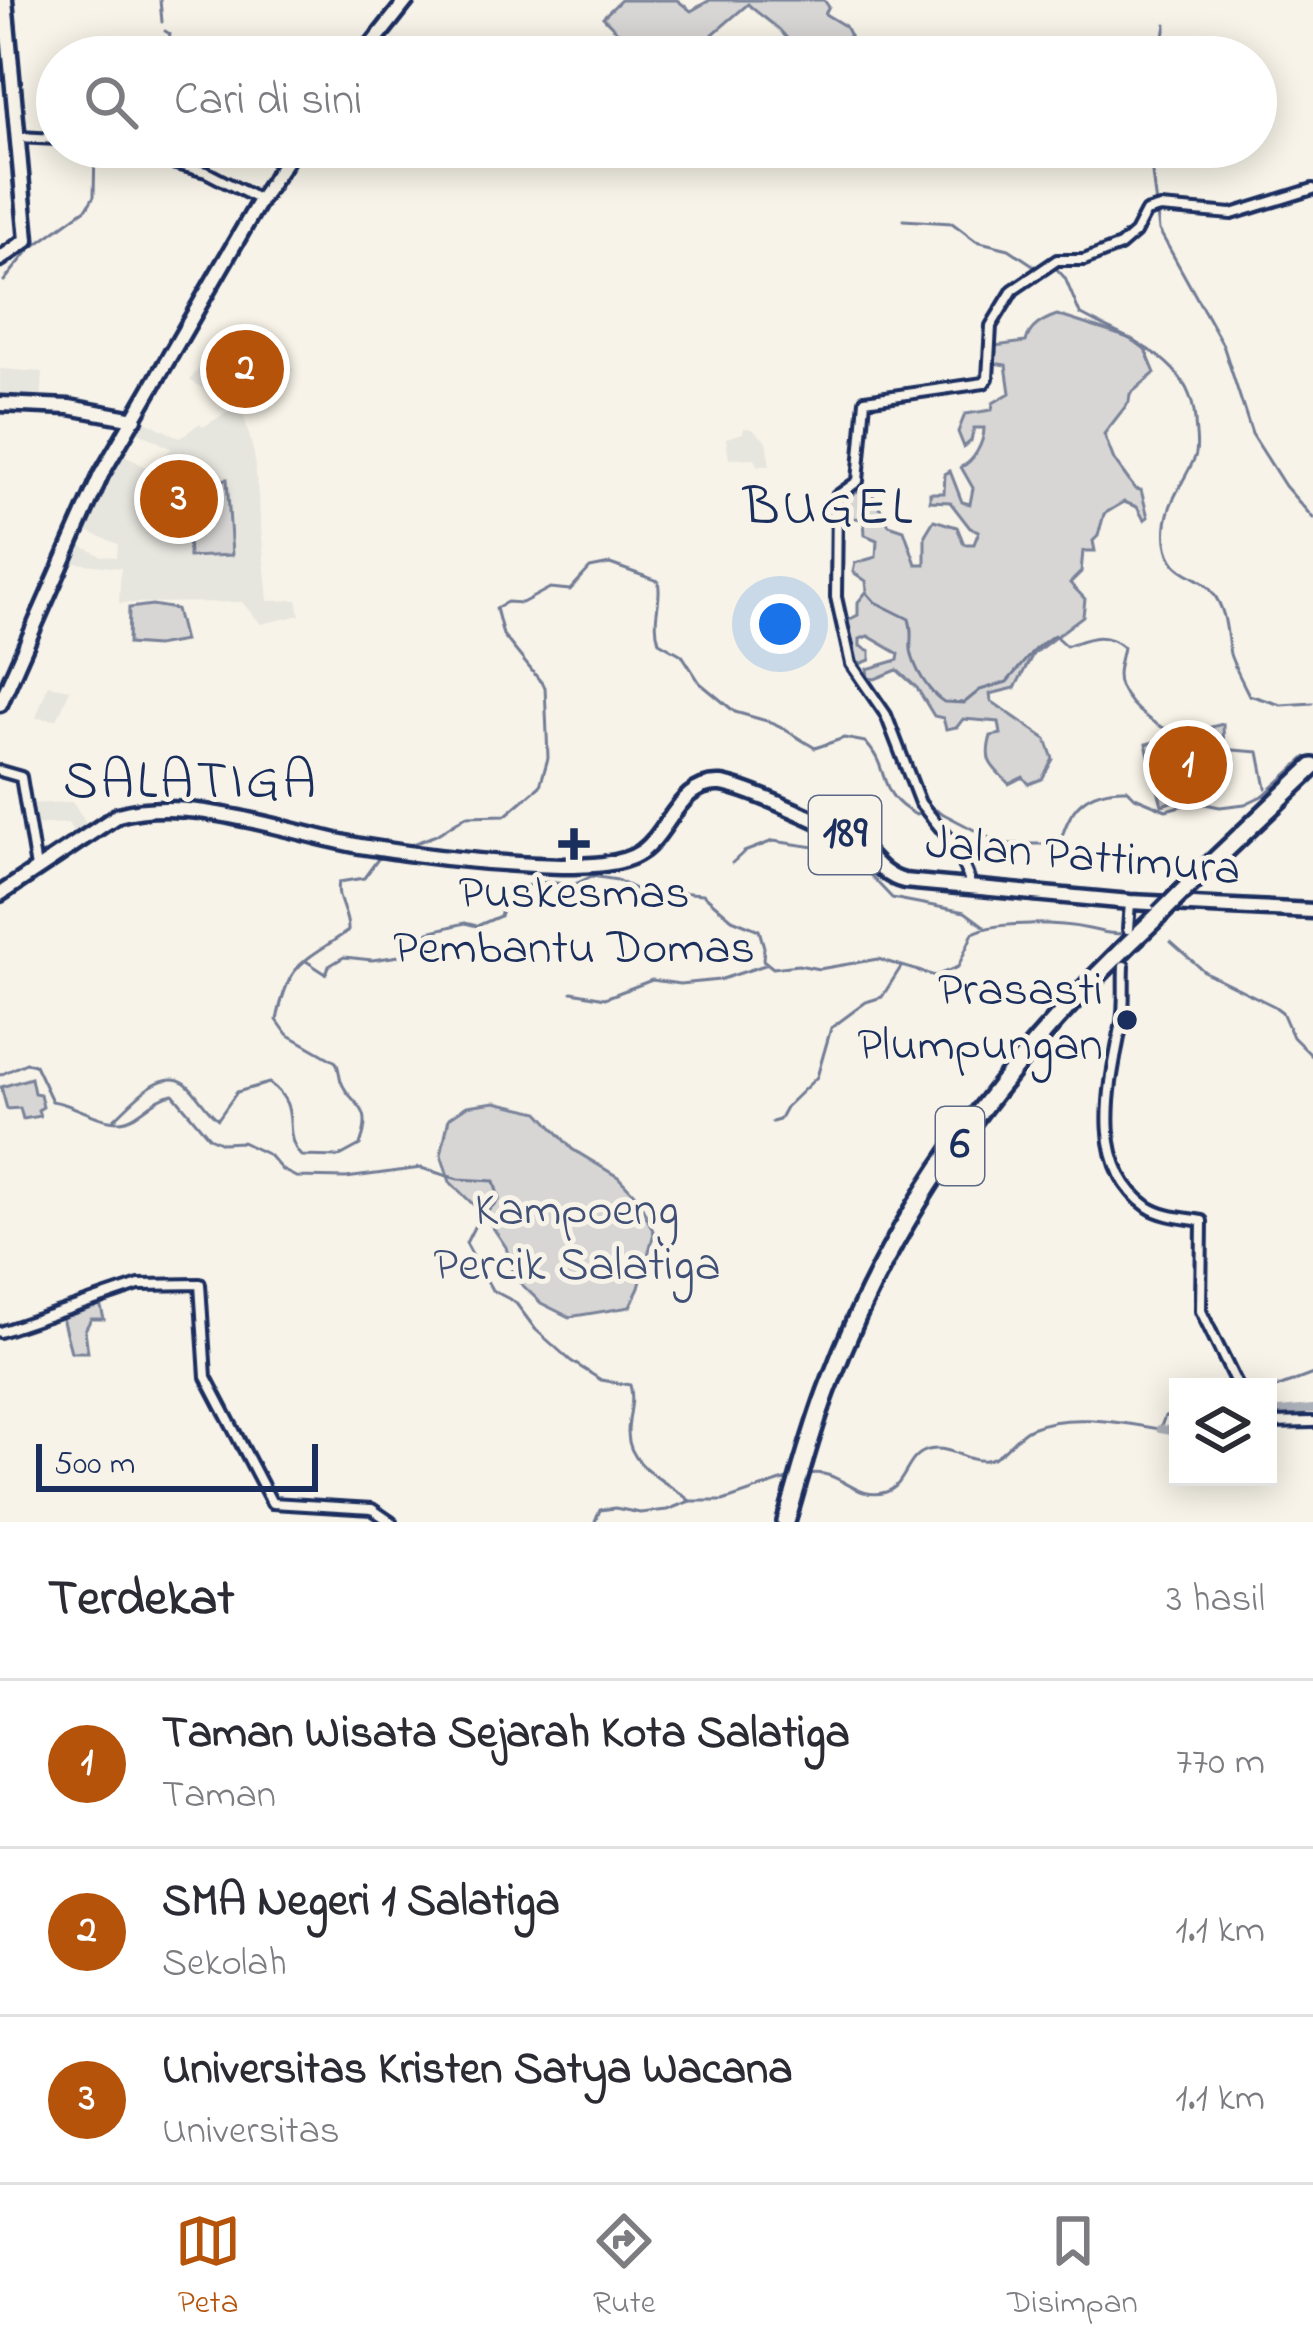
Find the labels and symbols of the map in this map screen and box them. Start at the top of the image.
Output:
pin: 2 [206,324,284,414]
pin: 3 [140,454,218,544]
district label: BUGEL [741,471,915,549]
your location [750,594,810,654]
pin: 1 [1149,720,1227,810]
district label: SALATIGA [63,745,319,823]
road number: 189 [809,796,881,874]
street label: Jalan Pattimura [923,809,1243,907]
marker: Puskesmas Pembantu Domas [558,828,590,860]
place label: Puskesmas Pembantu Domas [393,860,755,985]
place label: Prasasti Plumpungan [857,957,1103,1083]
marker: Prasasti Plumpungan [1114,1007,1140,1033]
road number: 6 [936,1107,984,1185]
park label: Kampoeng Percik Salatiga [433,1177,721,1303]
scale bar [36,1438,318,1491]

